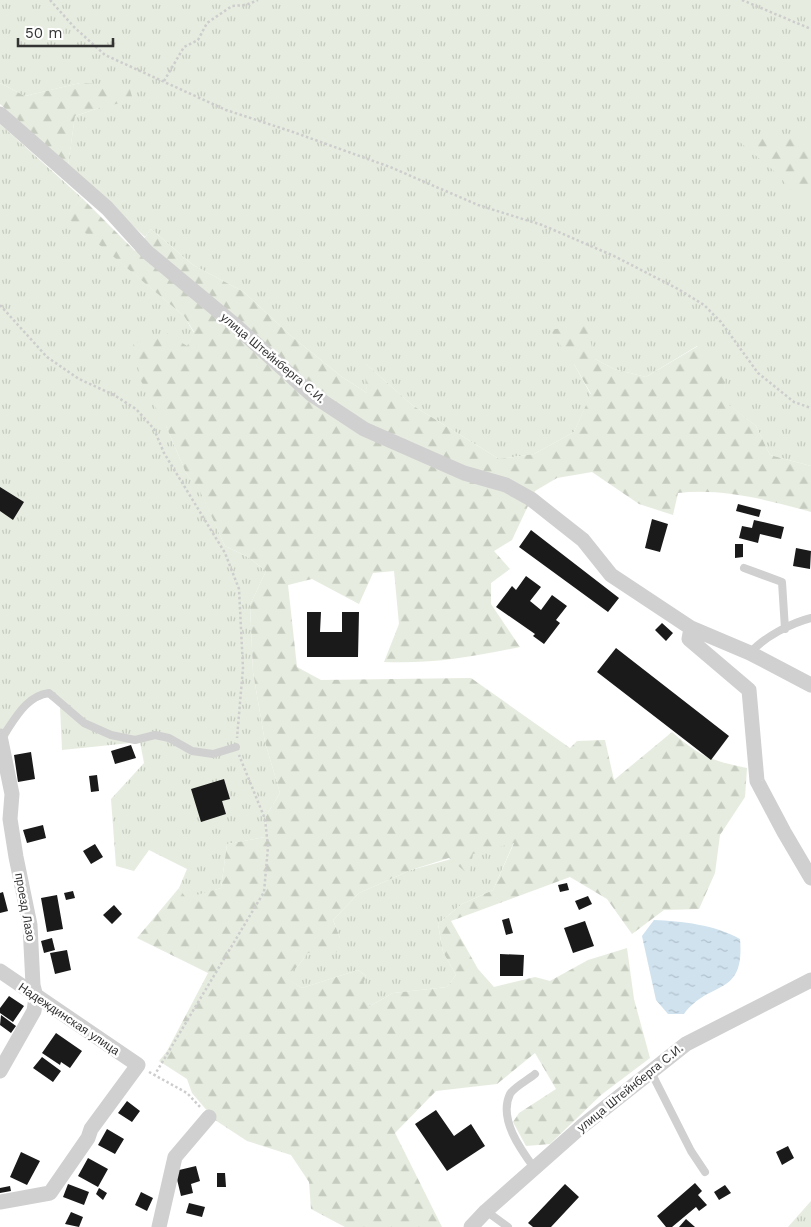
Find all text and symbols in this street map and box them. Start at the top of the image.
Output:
scale bar [18,15,112,47]
text: 50 m [25,24,62,42]
street label: улица Штейнберга С.И. [218,310,328,406]
street label: проезд Лазо [12,872,38,943]
street label: Надеждинская улица [16,980,123,1058]
street label: улица Штейнберга С.И. [574,1041,686,1135]

